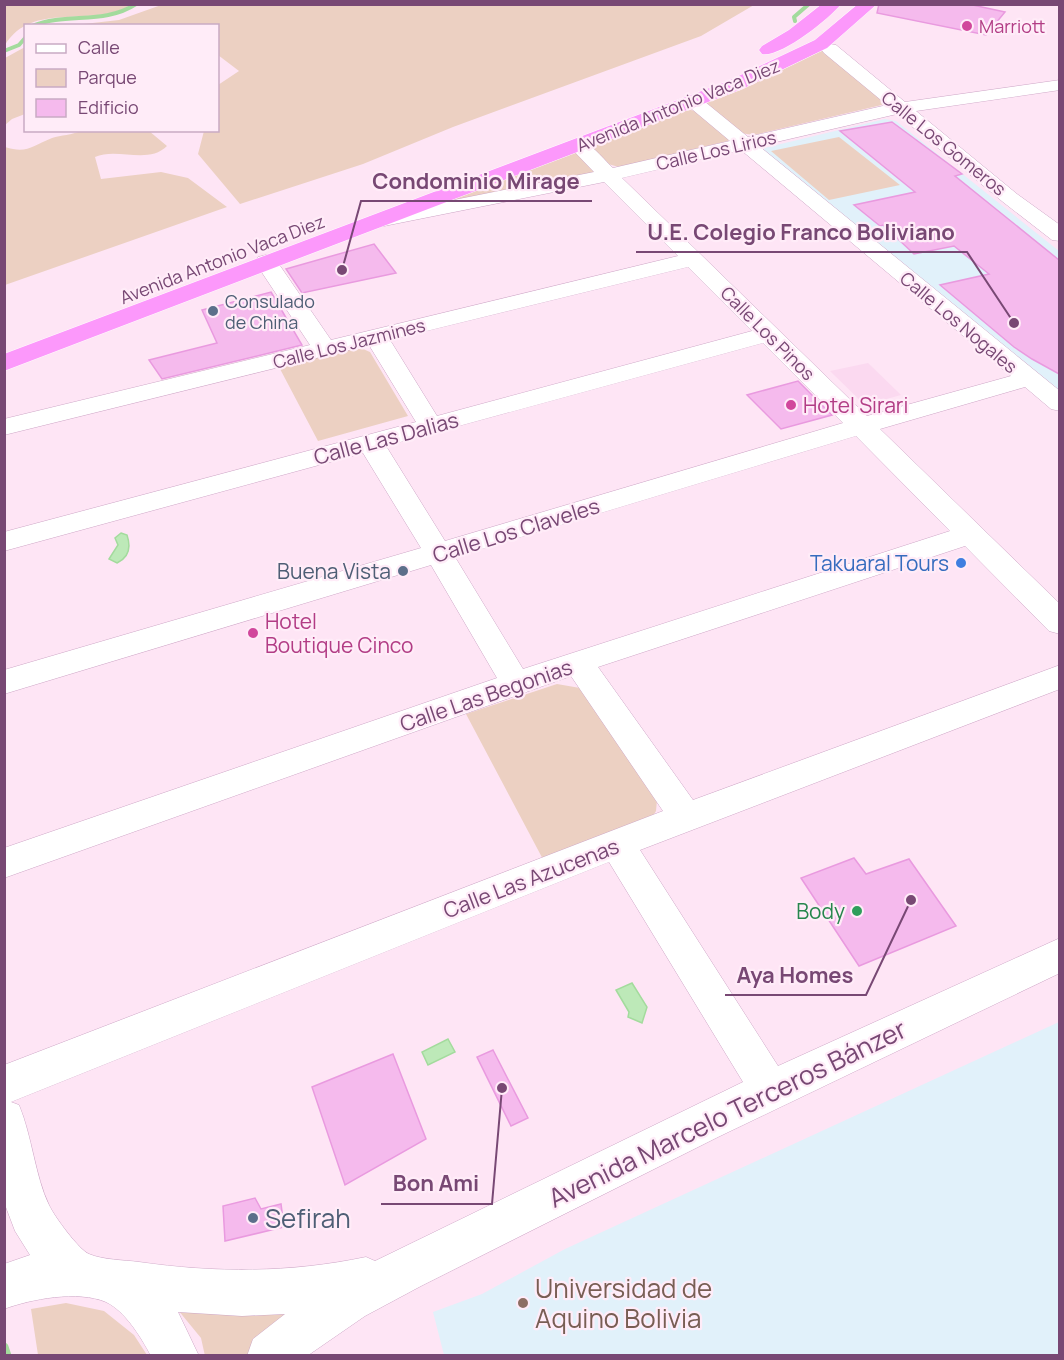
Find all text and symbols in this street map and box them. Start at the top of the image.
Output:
place label: Marriott [979,14,1045,38]
marker: Marriott [960,19,974,33]
legend [24,24,219,132]
text: Calle [78,35,120,59]
street label: Avenida Antonio Vaca Diez [573,53,783,157]
text: Parque [78,65,137,89]
street label: Calle Los Gomeros [877,85,1011,201]
text: Edificio [78,95,139,119]
street label: Calle Los Lirios [654,125,778,175]
callout: Condominio Mirage [361,161,592,201]
text: Condominio Mirage [372,166,580,196]
street label: Avenida Antonio Vaca Diez [116,209,328,309]
callout: U.E. Colegio Franco Boliviano [636,212,967,252]
text: U.E. Colegio Franco Boliviano [647,217,955,247]
street label: Calle Los Nogales [895,266,1023,378]
street label: Calle Los Pinos [716,281,820,385]
place label: Consulado de China [225,289,315,334]
marker: Consulado de China [206,304,220,318]
street label: Calle Los Jazmines [270,312,428,374]
place label: Hotel Sirari [803,391,908,419]
marker: Hotel Sirari [784,398,798,412]
street label: Calle Las Dalias [310,405,462,471]
street label: Calle Los Claveles [429,491,603,569]
place label: Takuaral Tours [810,549,949,577]
marker: Takuaral Tours [954,556,968,570]
place label: Buena Vista [277,557,391,585]
marker: Buena Vista [396,564,410,578]
place label: Hotel Boutique Cinco [265,607,414,659]
marker: Hotel Boutique Cinco [246,626,260,640]
street label: Calle Las Begonias [396,652,576,738]
street label: Calle Las Azucenas [439,832,623,924]
place label: Body [796,897,845,925]
marker: Body [850,904,864,918]
callout: Aya Homes [725,955,866,995]
text: Aya Homes [737,960,853,990]
street label: Avenida Marcelo Terceros Bánzer [542,1010,912,1216]
callout: Bon Ami [381,1164,492,1204]
text: Bon Ami [393,1168,479,1198]
place label: Sefirah [265,1200,351,1236]
marker: Sefirah [246,1211,260,1225]
place label: Universidad de Aquino Bolivia [535,1270,712,1336]
marker: Universidad de Aquino Bolivia [516,1296,530,1310]

